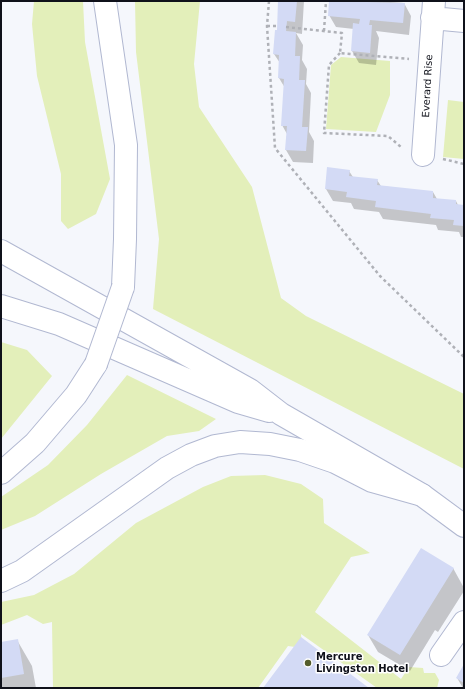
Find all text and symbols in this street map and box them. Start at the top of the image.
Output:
street label: Everard Rise [420,54,436,118]
place label: Mercure Livingston Hotel [316,651,408,674]
marker: Mercure Livingston Hotel [303,658,313,668]

